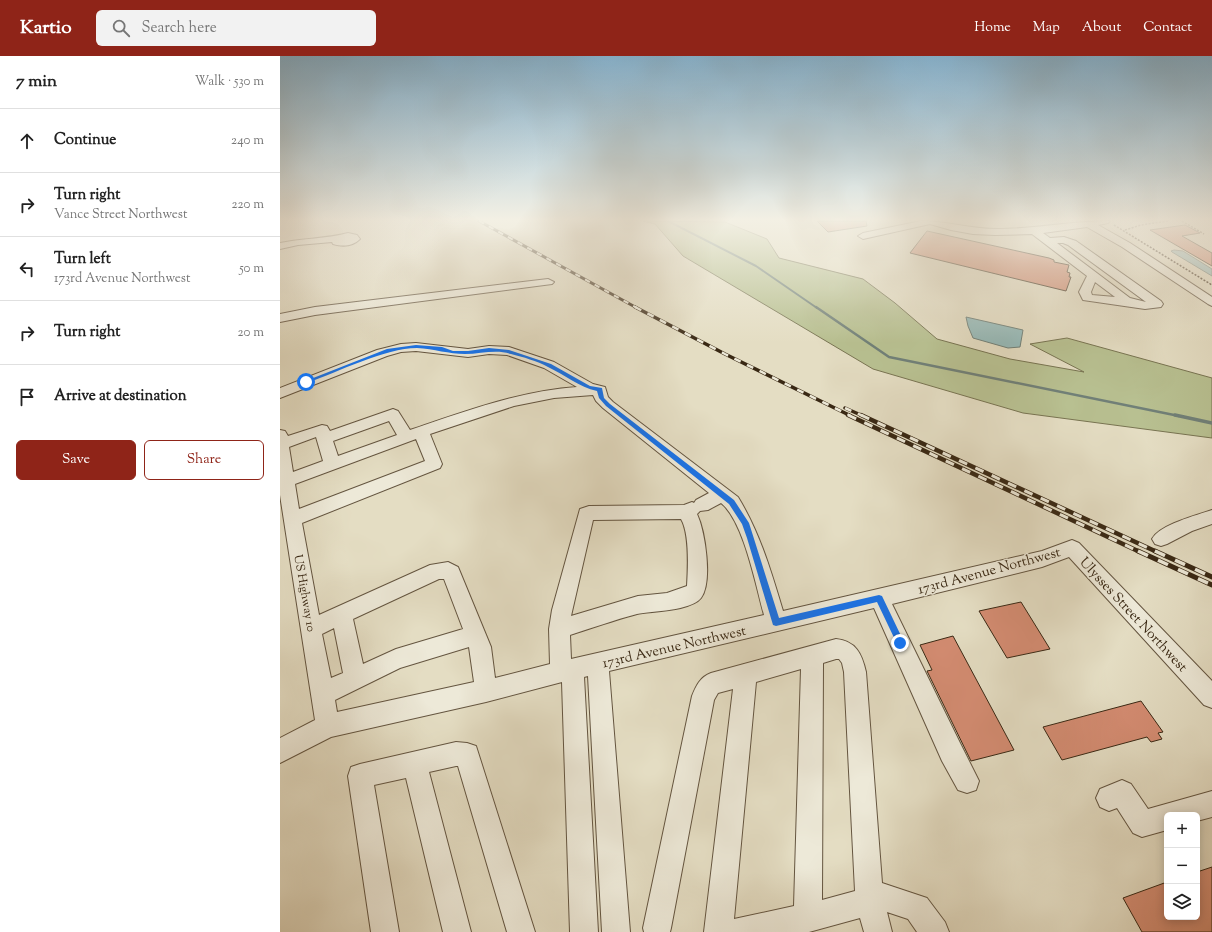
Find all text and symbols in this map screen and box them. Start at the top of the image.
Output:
search box [96,10,376,46]
text: Kartio [20,15,72,42]
icon: search [110,17,132,39]
text: Search here [142,18,217,39]
text: Home [974,18,1011,38]
text: Map [1033,18,1060,38]
text: About [1082,18,1121,38]
text: Contact [1143,18,1192,38]
text: 7 min [16,70,57,94]
text: Walk · 530 m [195,73,264,91]
icon: ahead [16,130,38,152]
text: Continue [54,130,116,151]
text: 240 m [231,132,264,150]
text: Turn right [54,185,120,206]
icon: right [16,194,38,216]
text: 220 m [231,196,264,214]
text: Vance Street Northwest [54,206,187,224]
text: Turn left [54,249,111,270]
icon: left [16,258,38,280]
text: 50 m [239,260,264,278]
text: 173rd Avenue Northwest [54,270,190,288]
icon: right [16,322,38,344]
text: Turn right [54,322,120,343]
text: 20 m [238,324,264,342]
route start [297,373,315,391]
icon: arrive [16,386,38,408]
text: Arrive at destination [54,386,187,407]
button: Save [16,440,136,480]
button: Share [144,440,264,480]
street label: 173rd Avenue Northwest [916,543,1063,601]
street label: US Highway 10 [288,553,320,633]
street label: Ulysses Street Northwest [1074,553,1191,678]
street label: 173rd Avenue Northwest [601,622,748,674]
route end [891,634,909,652]
map controls [1164,812,1200,920]
button: + [1164,812,1200,848]
button: − [1164,848,1200,884]
button: layers [1164,884,1200,920]

